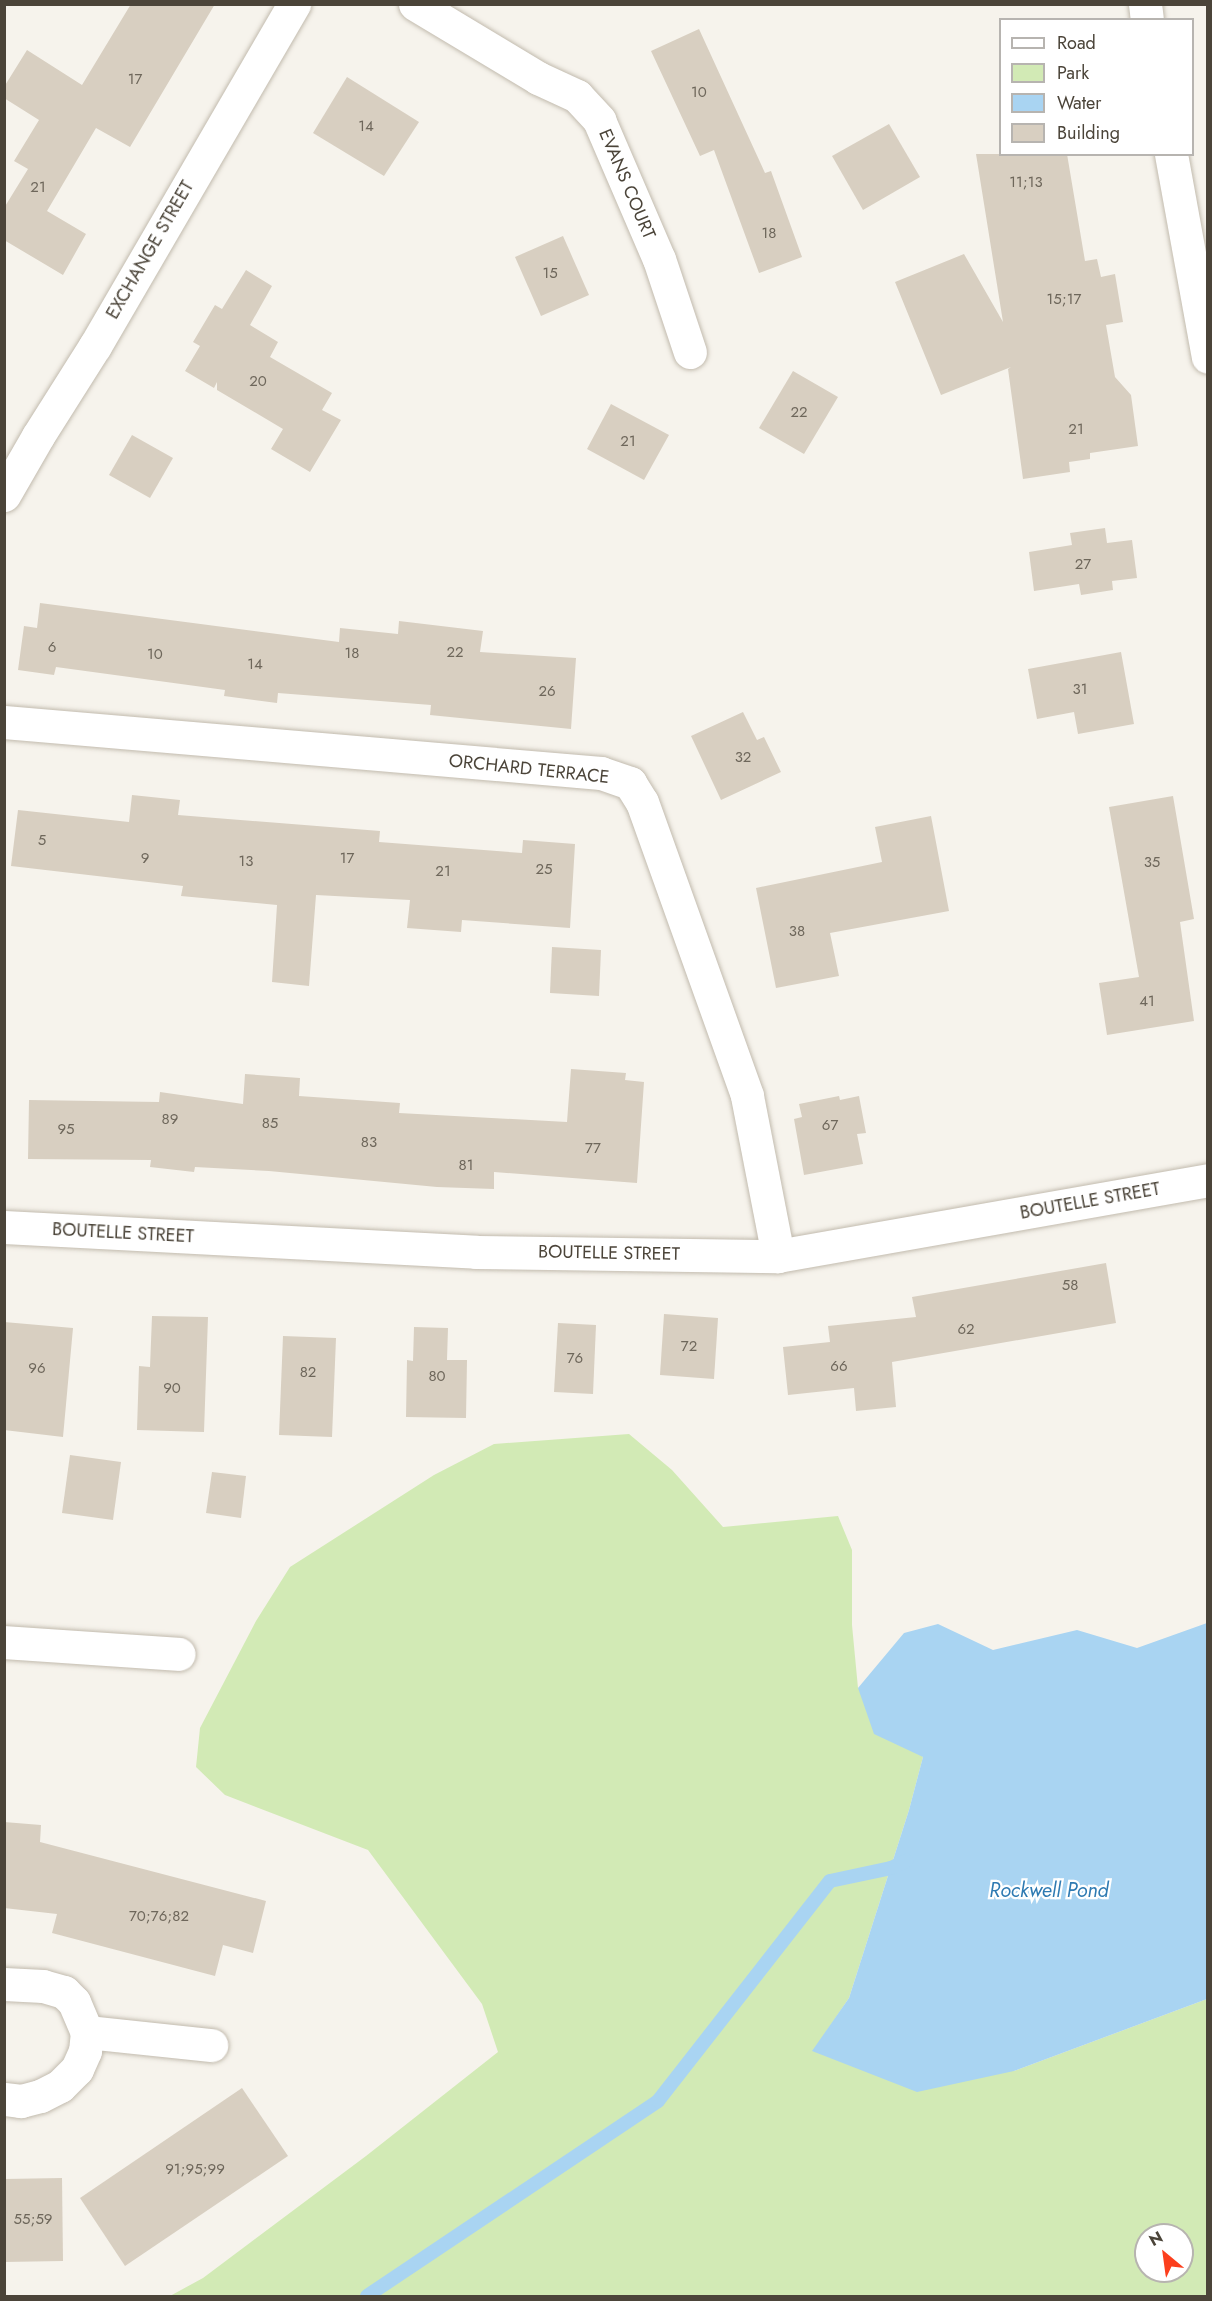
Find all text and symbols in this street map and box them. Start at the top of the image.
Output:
legend [999,18,1194,156]
text: Road [1057,30,1096,56]
text: Park [1057,60,1089,86]
house number: 17 [128,71,142,89]
house number: 10 [691,84,707,102]
text: Water [1057,90,1101,116]
house number: 14 [358,118,374,136]
text: Building [1057,120,1120,146]
street label: EVANS COURT [594,126,660,242]
house number: 11;13 [1009,174,1043,192]
street label: EXCHANGE STREET [102,177,198,323]
house number: 21 [30,179,46,197]
house number: 18 [762,225,776,243]
house number: 15 [542,265,558,283]
house number: 15;17 [1047,291,1081,309]
house number: 20 [249,373,267,391]
house number: 22 [790,404,808,422]
house number: 21 [1068,421,1084,439]
house number: 21 [620,433,636,451]
house number: 27 [1075,556,1091,574]
house number: 6 [48,639,56,657]
house number: 22 [446,644,464,662]
house number: 18 [345,645,359,663]
house number: 10 [147,646,163,664]
house number: 14 [247,656,263,674]
house number: 31 [1073,681,1087,699]
house number: 26 [538,683,556,701]
house number: 32 [735,749,751,767]
street label: ORCHARD TERRACE [448,750,610,788]
house number: 5 [38,832,46,850]
house number: 9 [141,850,149,868]
house number: 17 [340,850,354,868]
house number: 13 [239,853,253,871]
house number: 35 [1144,854,1160,872]
house number: 25 [536,861,552,879]
house number: 21 [435,863,451,881]
house number: 38 [789,923,805,941]
house number: 41 [1139,993,1155,1011]
house number: 89 [162,1111,178,1129]
house number: 85 [262,1115,278,1133]
house number: 67 [822,1117,838,1135]
house number: 95 [57,1121,75,1139]
house number: 83 [361,1134,377,1152]
house number: 77 [585,1140,601,1158]
house number: 81 [459,1157,473,1175]
street label: BOUTELLE STREET [1018,1178,1162,1224]
street label: BOUTELLE STREET [52,1219,194,1247]
street label: BOUTELLE STREET [538,1241,680,1265]
house number: 58 [1062,1277,1078,1295]
house number: 62 [957,1321,975,1339]
house number: 72 [681,1338,697,1356]
house number: 76 [567,1350,583,1368]
house number: 66 [830,1358,848,1376]
house number: 96 [28,1360,46,1378]
house number: 82 [300,1364,316,1382]
house number: 80 [428,1368,446,1386]
house number: 90 [163,1380,181,1398]
water label: Rockwell Pond [989,1878,1109,1902]
house number: 70;76;82 [129,1908,189,1926]
house number: 91;95;99 [165,2161,225,2179]
house number: 55;59 [14,2211,52,2229]
north arrow [1134,2223,1194,2283]
text: N [1145,2225,1167,2252]

